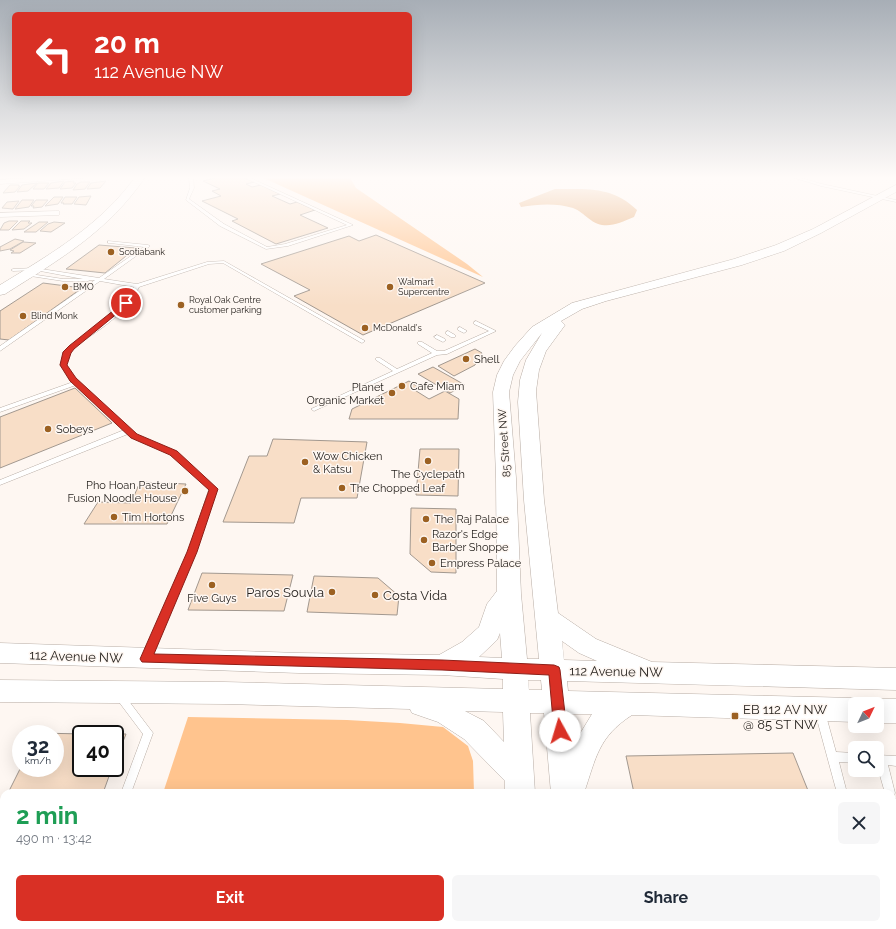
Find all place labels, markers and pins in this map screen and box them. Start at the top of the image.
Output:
marker: Scotiabank [106,247,116,257]
place label: Scotiabank [119,247,165,257]
place label: Walmart Supercentre [398,277,450,297]
marker: BMO [60,282,70,292]
place label: BMO [73,282,94,292]
marker: Walmart Supercentre [385,282,395,292]
pin [109,286,143,320]
place label: Royal Oak Centre customer parking [189,295,262,315]
marker: Royal Oak Centre customer parking [176,300,186,310]
marker: Blind Monk [18,311,28,321]
place label: Blind Monk [31,311,78,321]
marker: McDonald's [360,323,370,333]
place label: McDonald's [373,323,422,333]
place label: Shell [474,353,500,366]
marker: Shell [461,354,471,364]
place label: Cafe Miam [410,380,464,393]
place label: Planet Organic Market [307,381,384,407]
marker: Cafe Miam [397,381,407,391]
marker: Planet Organic Market [387,388,397,398]
place label: Sobeys [56,423,93,436]
marker: Sobeys [43,424,53,434]
place label: Wow Chicken & Katsu [313,450,382,476]
marker: The Cyclepath [423,456,433,466]
marker: Wow Chicken & Katsu [300,457,310,467]
place label: The Cyclepath [391,468,465,481]
place label: Pho Hoan Pasteur Fusion Noodle House [67,479,178,505]
place label: The Chopped Leaf [350,482,445,495]
marker: The Chopped Leaf [337,483,347,493]
marker: Pho Hoan Pasteur Fusion Noodle House [180,486,190,496]
place label: Tim Hortons [122,511,184,524]
marker: Tim Hortons [109,512,119,522]
place label: The Raj Palace [434,513,510,526]
marker: The Raj Palace [421,514,431,524]
place label: Razor's Edge Barber Shoppe [432,528,509,554]
marker: Razor's Edge Barber Shoppe [419,535,429,545]
place label: Empress Palace [440,557,522,570]
marker: Empress Palace [427,558,437,568]
marker: Five Guys [207,580,217,590]
place label: Paros Souvla [246,585,324,600]
marker: Paros Souvla [327,587,337,597]
place label: Costa Vida [383,588,447,603]
marker: Costa Vida [370,590,380,600]
place label: Five Guys [187,592,237,605]
place label: EB 112 AV NW @ 85 ST NW [743,702,827,732]
marker: EB 112 AV NW @ 85 ST NW [730,711,740,721]

